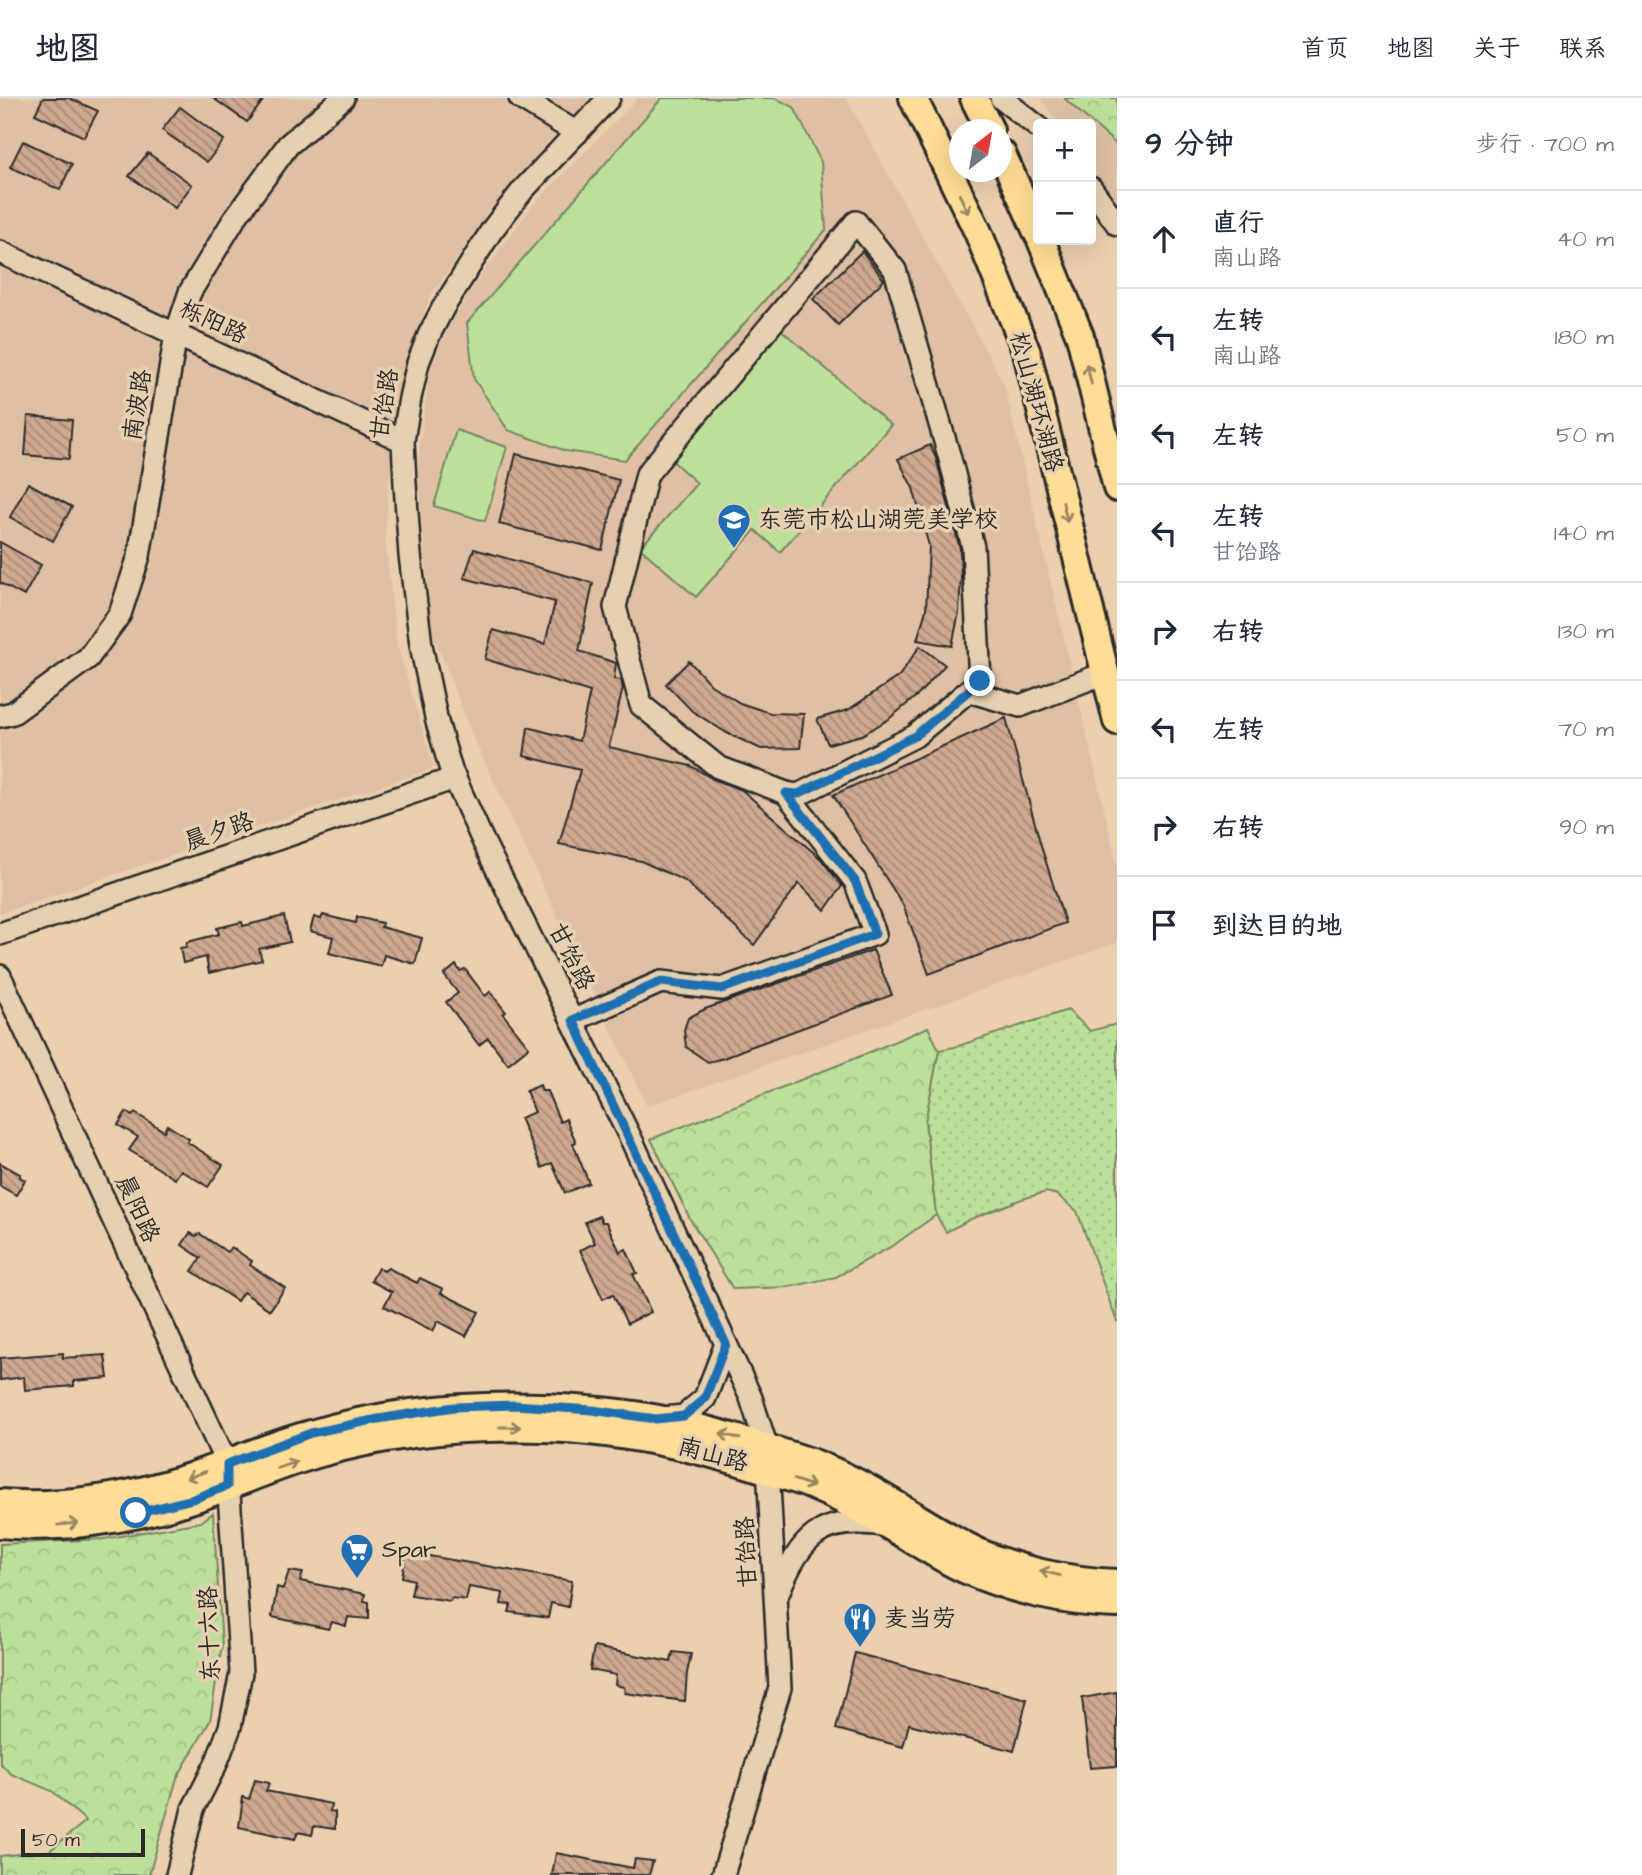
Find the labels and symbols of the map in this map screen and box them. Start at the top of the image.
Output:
north arrow [949,119,1012,182]
one-way arrow [957,193,971,214]
street label: 栎阳路 [173,291,253,353]
street label: 松山湖环湖路 [1001,328,1071,476]
one-way arrow [1082,363,1095,386]
street label: 甘饴路 [363,366,407,442]
street label: 南波路 [116,367,160,443]
one-way arrow [1059,500,1073,523]
school or university icon: 东莞市松山湖莞美学校 [715,501,753,550]
place label: 东莞市松山湖莞美学校 [758,503,998,537]
route end [964,665,995,696]
street label: 晨夕路 [179,804,259,860]
street label: 甘饴路 [540,917,602,997]
street label: 晨阳路 [106,1169,168,1249]
one-way arrow [498,1420,521,1434]
street label: 南山路 [674,1429,752,1481]
one-way arrow [719,1429,741,1442]
one-way arrow [275,1458,297,1470]
one-way arrow [186,1470,208,1482]
one-way arrow [793,1477,815,1490]
route start [120,1497,151,1528]
street label: 甘饴路 [728,1515,766,1589]
one-way arrow [56,1518,79,1531]
supermarket icon: Spar [338,1531,376,1580]
place label: Spar [382,1533,436,1567]
one-way arrow [1039,1566,1061,1579]
street label: 东十六路 [191,1585,229,1683]
restaurant icon: 麦当劳 [841,1600,879,1649]
place label: 麦当劳 [884,1602,956,1636]
scale bar [21,1826,145,1858]

